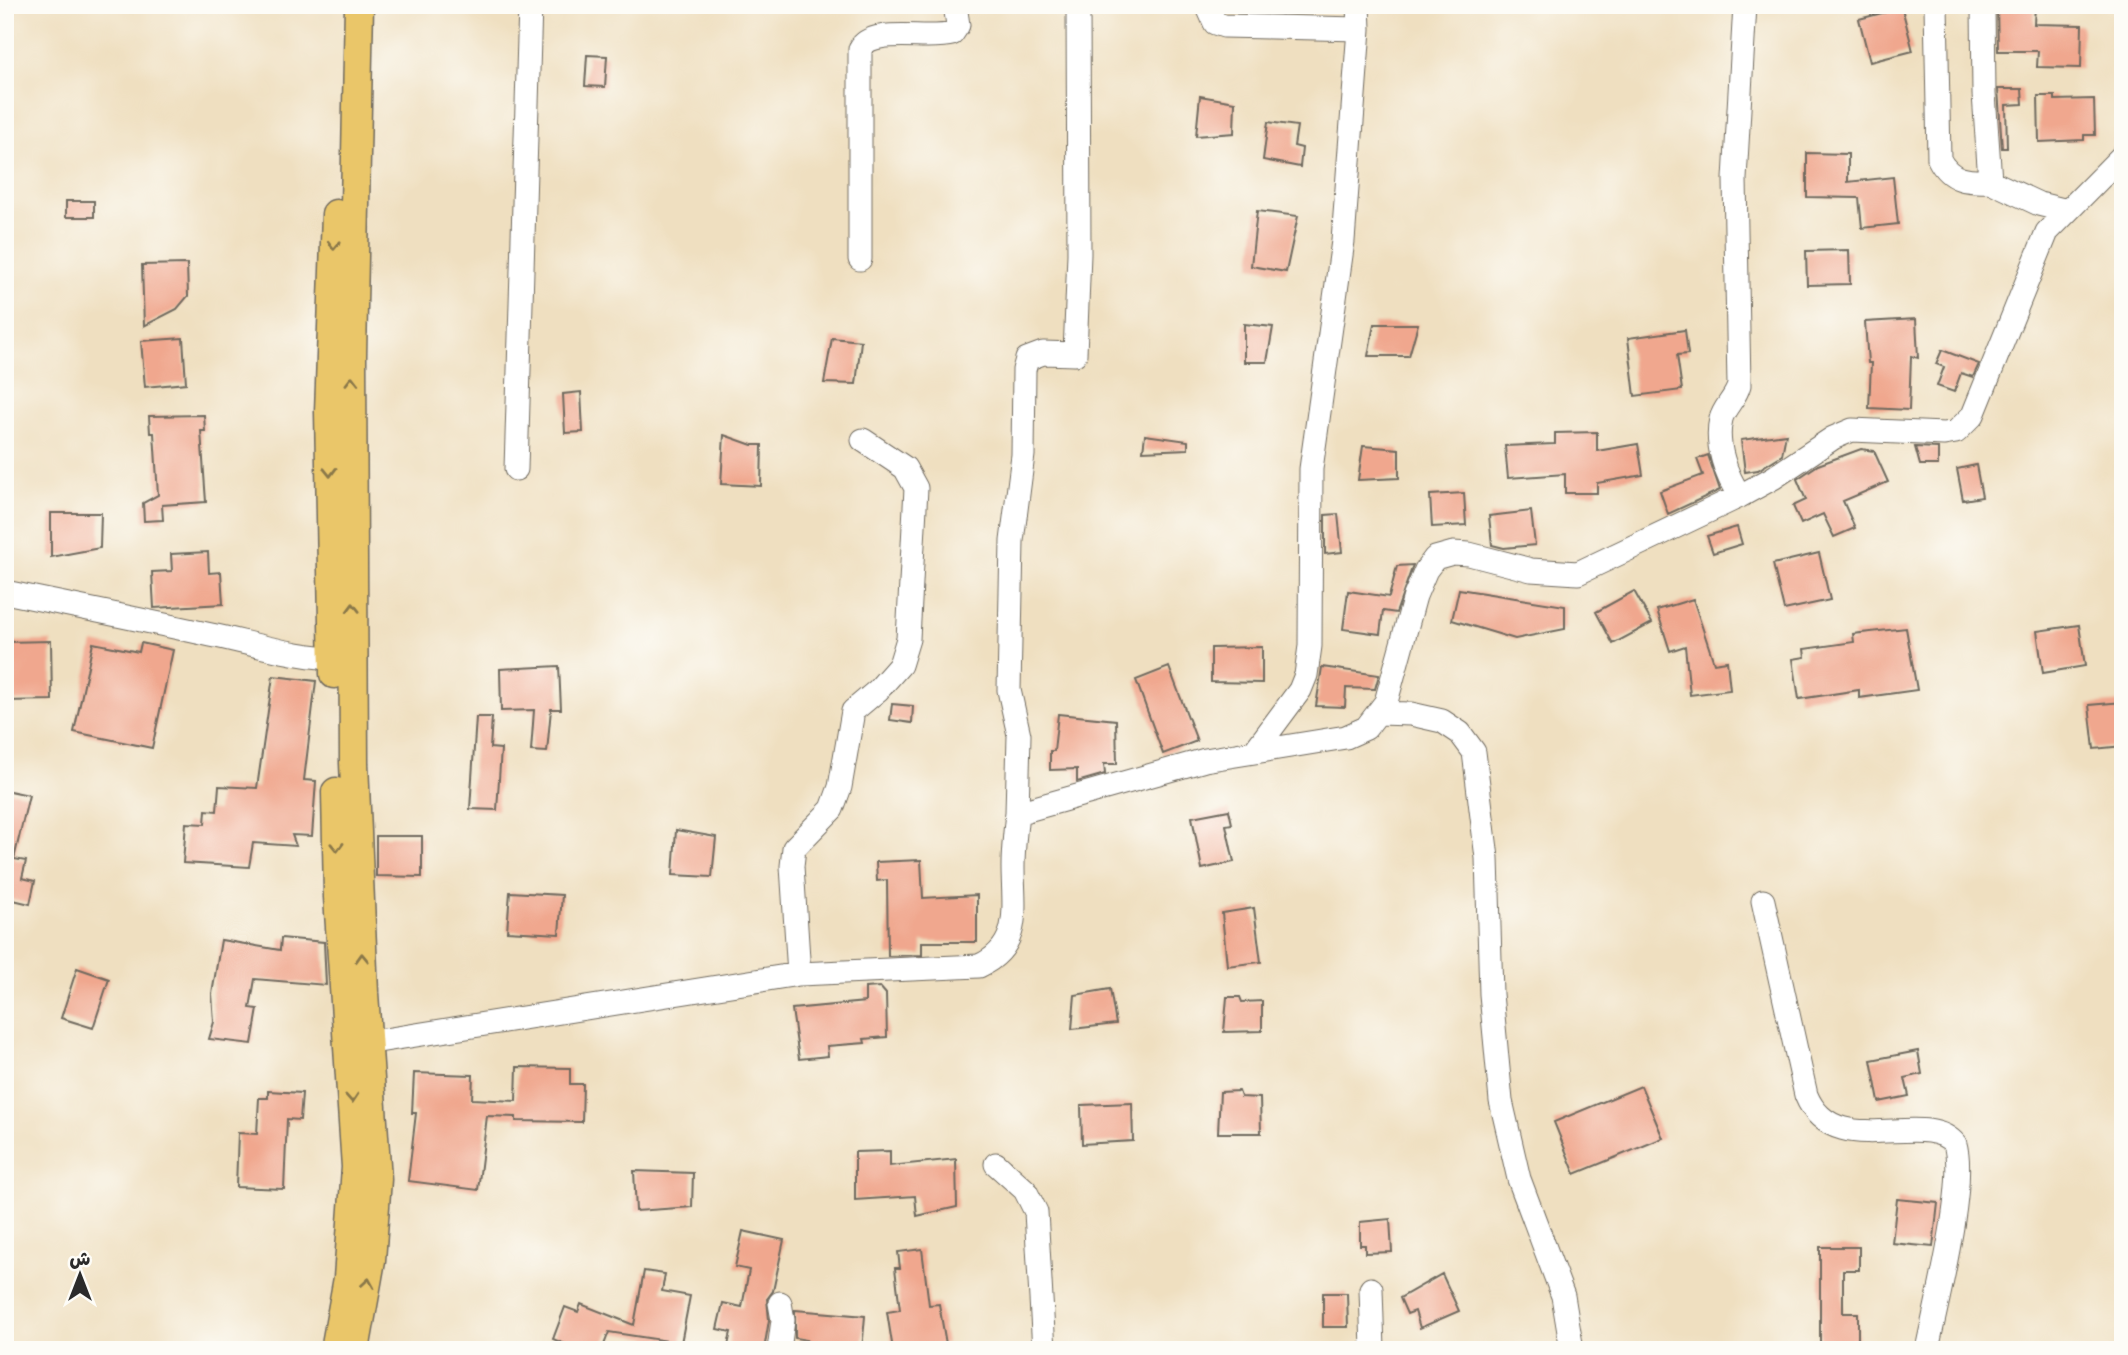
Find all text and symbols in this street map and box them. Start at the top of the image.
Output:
one-way arrow [327,240,342,251]
one-way arrow [344,375,360,386]
one-way arrow [322,468,338,478]
one-way arrow [345,603,361,613]
one-way arrow [329,842,345,852]
one-way arrow [355,952,370,963]
one-way arrow [344,1093,359,1104]
north arrow [46,1240,116,1310]
text: ش [70,1248,91,1271]
one-way arrow [360,1277,375,1289]

